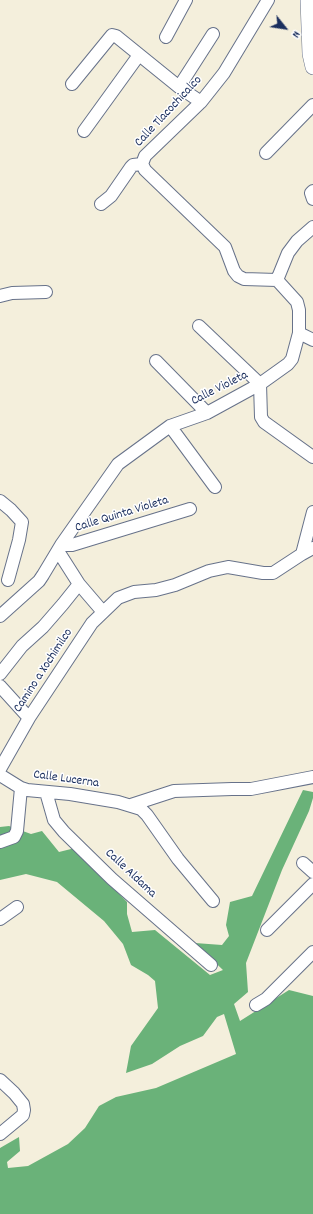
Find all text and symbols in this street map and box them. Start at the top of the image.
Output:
north arrow [265,8,305,48]
text: N [287,28,304,40]
street label: Calle Tlacochicalco [132,73,206,151]
street label: Calle Violeta [189,368,251,410]
street label: Calle Quinta Violeta [73,493,171,537]
street label: Camino a Xochimilco [11,626,77,716]
street label: Calle Lucerna [32,768,100,792]
street label: Calle Aldama [101,846,159,902]

